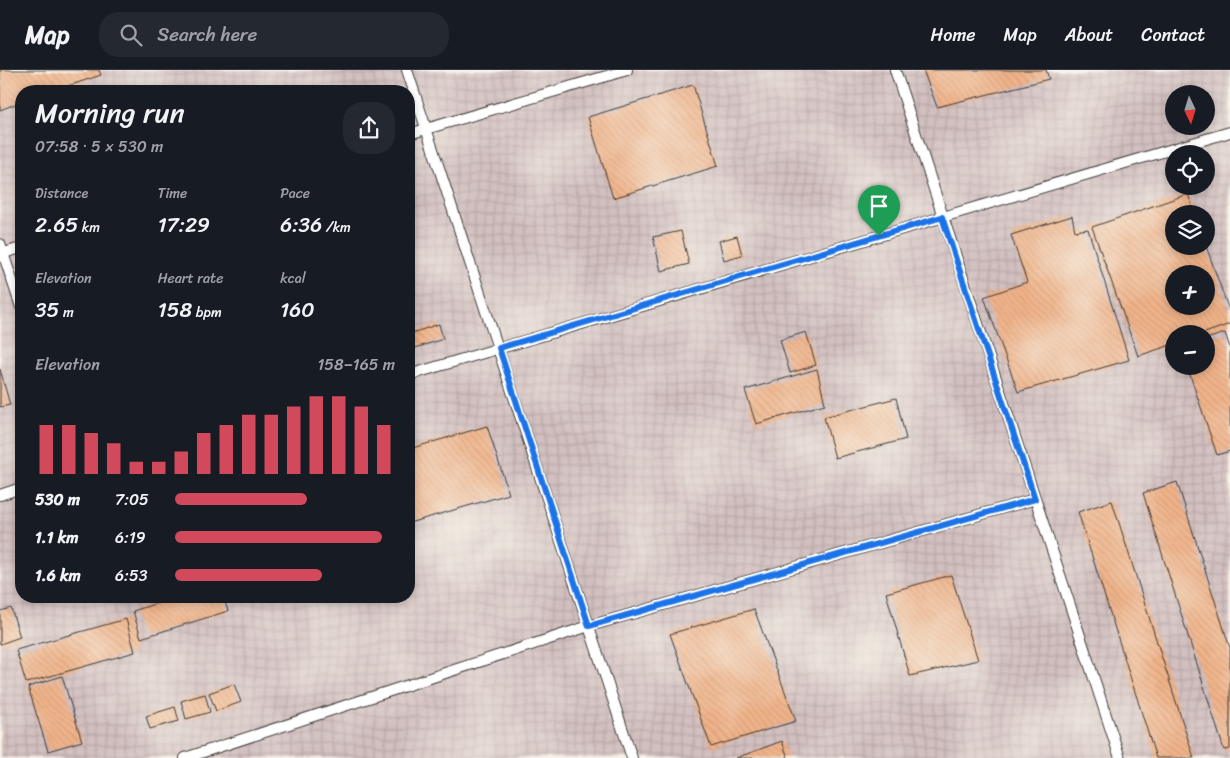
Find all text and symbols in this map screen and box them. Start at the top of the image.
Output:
search box [99,12,449,57]
text: Map [25,14,69,56]
text: Search here [157,18,257,51]
text: Home [931,19,976,51]
text: Map [1004,19,1037,51]
text: About [1065,19,1113,51]
text: Contact [1141,19,1205,51]
icon: search [117,21,145,49]
north arrow [1165,85,1215,135]
map controls [1165,85,1215,375]
text: Morning run [35,88,185,137]
button: share [343,102,395,154]
text: 07:58 · 5 × 530 m [35,132,163,161]
button: locate [1165,145,1215,195]
text: Distance [35,181,88,206]
text: Time [158,181,187,206]
text: Pace [280,181,310,206]
pin [858,185,900,236]
icon: arrive [865,192,893,220]
button: layers [1165,205,1215,255]
text: 2.65 [35,206,78,244]
text: 17:29 [158,206,210,244]
text: 6:36 [280,206,322,244]
text: km [78,215,100,240]
text: /km [322,215,351,240]
button: + [1165,265,1215,315]
text: Elevation [35,266,92,291]
text: Heart rate [158,266,223,291]
text: kcal [280,266,306,291]
text: 35 [35,291,59,329]
text: 158 [158,291,192,329]
text: 160 [280,291,315,329]
text: m [59,300,74,325]
text: bpm [192,300,222,325]
button: − [1165,325,1215,375]
text: Elevation [35,350,100,379]
text: 158–165 m [317,350,395,379]
text: 530 m [35,485,80,514]
text: 7:05 [115,485,149,514]
text: 1.1 km [35,523,79,552]
text: 6:19 [115,523,146,552]
text: 1.6 km [35,561,81,590]
text: 6:53 [115,561,147,590]

